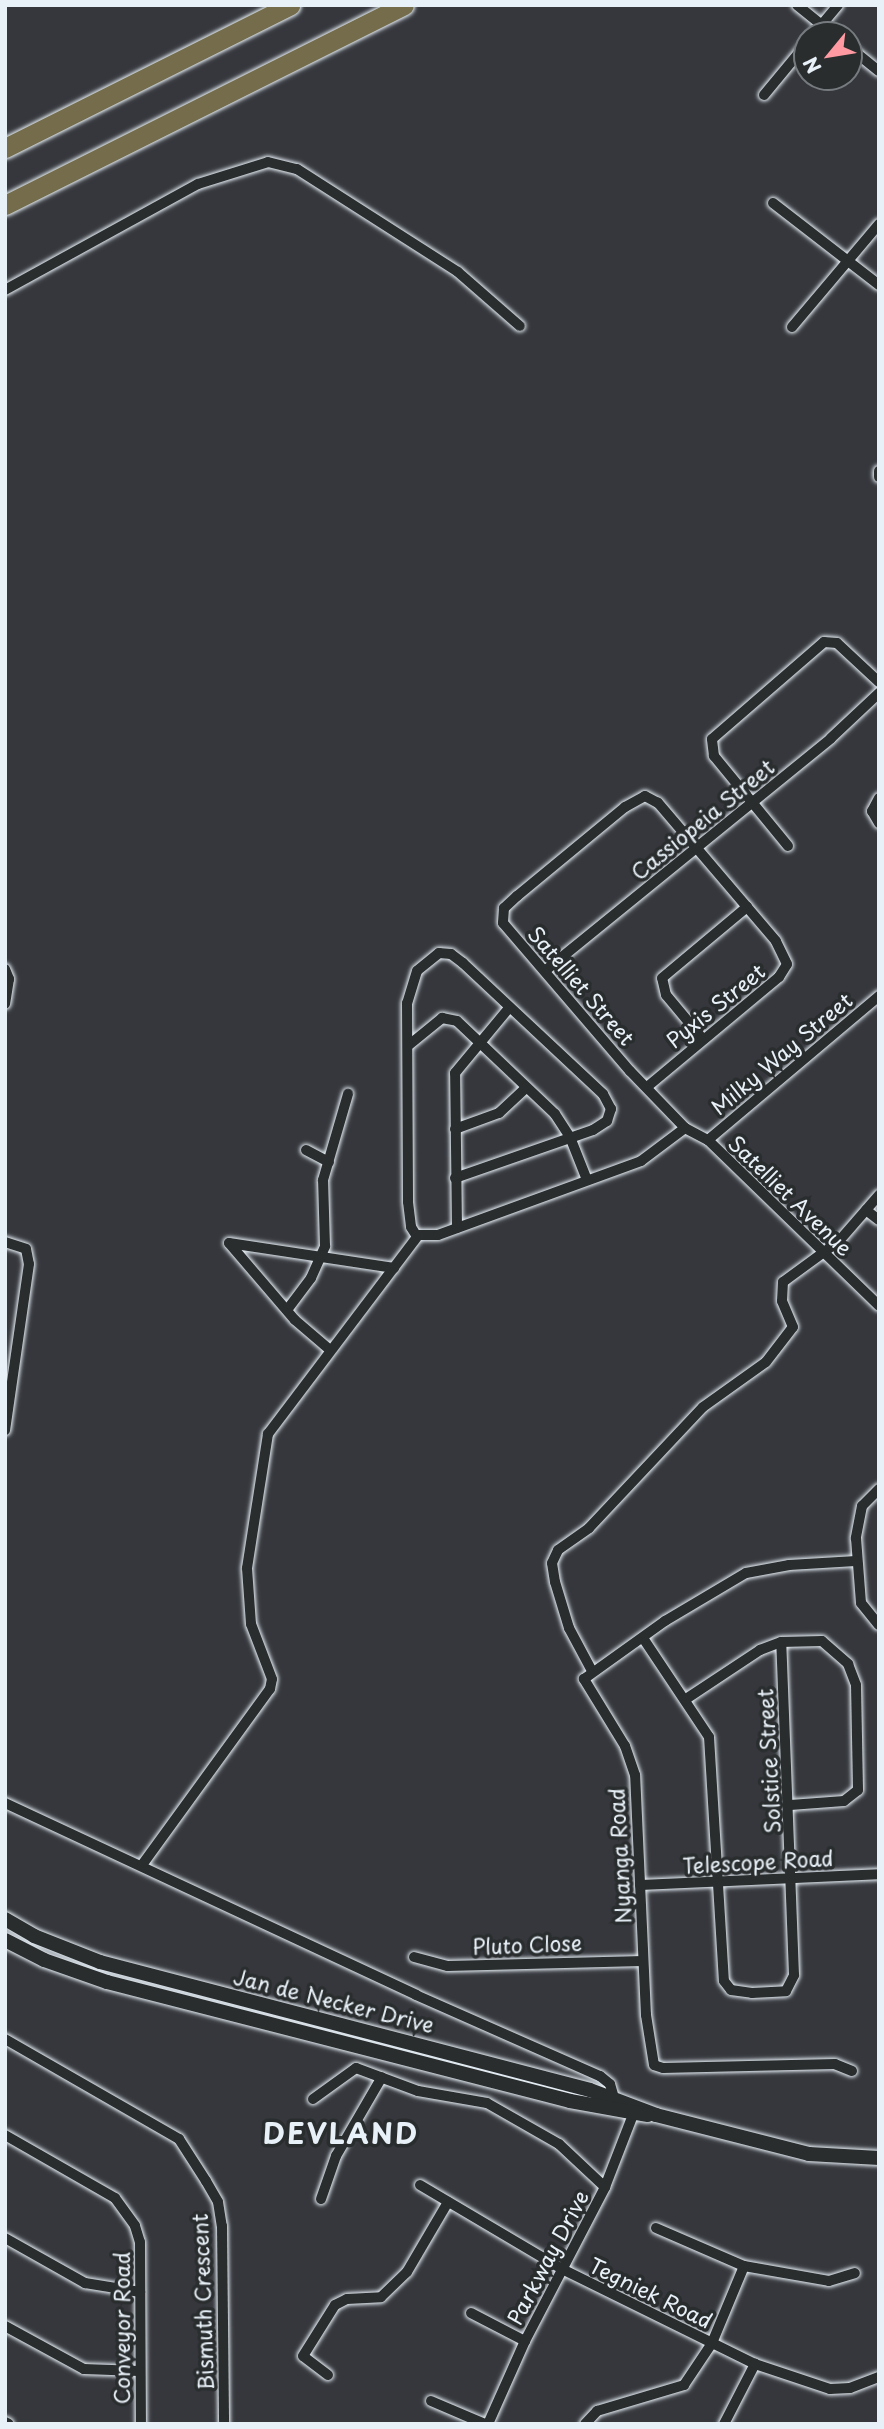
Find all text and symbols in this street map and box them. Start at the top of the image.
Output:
north arrow [793,21,863,91]
text: N [796,52,827,79]
street label: Cassiopeia Street [625,753,779,885]
street label: Satelliet Street [523,919,641,1051]
street label: Pyxis Street [660,957,770,1053]
street label: Milky Way Street [705,986,857,1120]
street label: Satelliet Avenue [724,1130,858,1260]
street label: Solstice Street [752,1687,784,1835]
street label: Nyanga Road [603,1787,635,1925]
street label: Telescope Road [682,1844,834,1878]
street label: Pluto Close [471,1929,583,1959]
street label: Jan de Necker Drive [231,1963,437,2037]
district label: DEVLAND [265,2116,417,2150]
street label: Parkway Drive [501,2185,593,2329]
street label: Bismuth Crescent [186,2213,218,2391]
street label: Tegniek Road [585,2251,717,2333]
street label: Conveyor Road [108,2252,134,2404]

